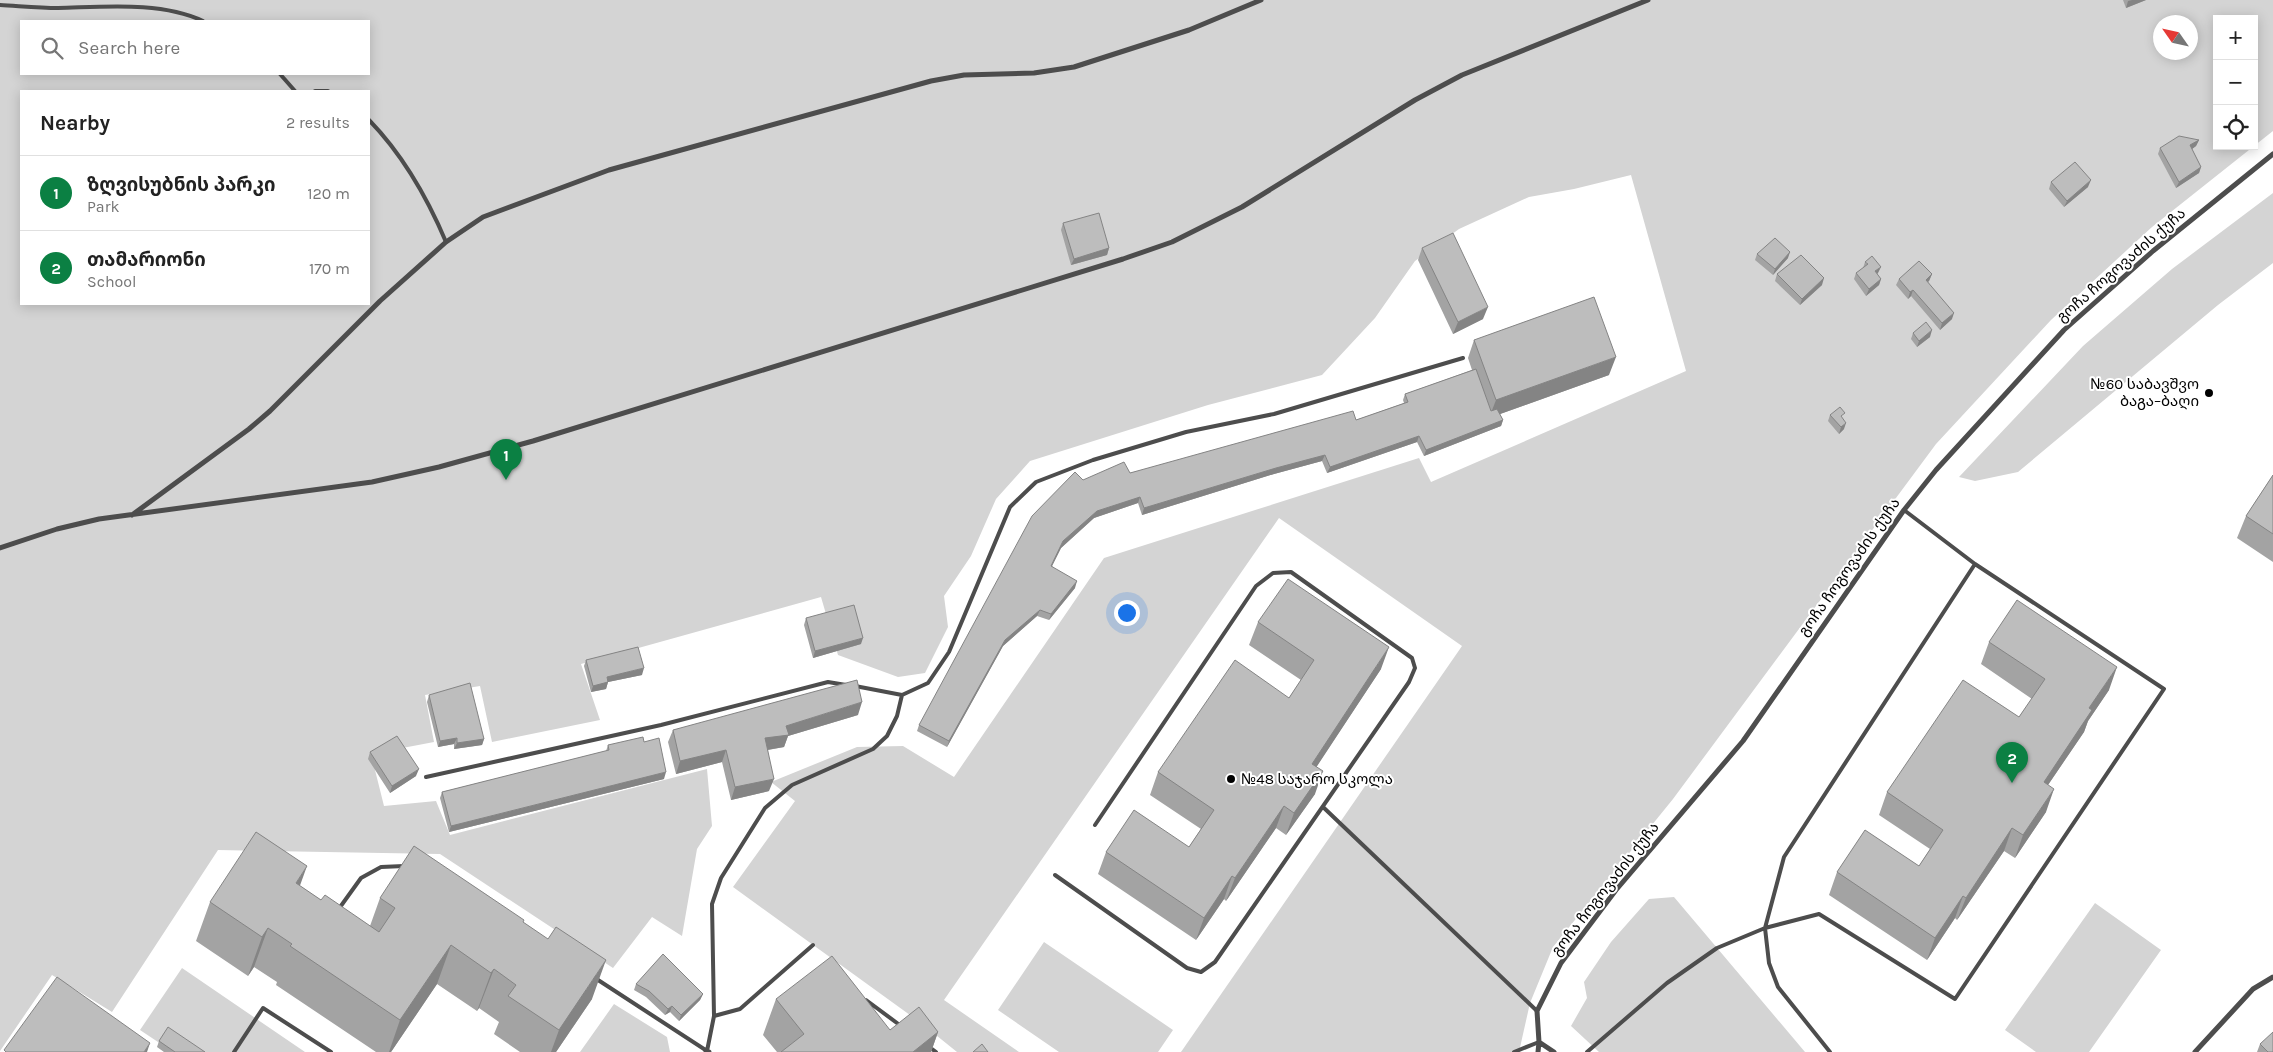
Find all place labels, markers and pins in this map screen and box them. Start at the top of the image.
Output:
place label: №60 საბავშვო ბაგა–ბაღი [2090,375,2199,410]
marker: №60 საბავშვო ბაგა–ბაღი [2203,387,2215,399]
pin: 1 [490,439,522,480]
pin: 2 [1996,742,2028,783]
place label: №48 საჯარო სკოლა [1241,770,1393,788]
marker: №48 საჯარო სკოლა [1225,773,1237,785]

